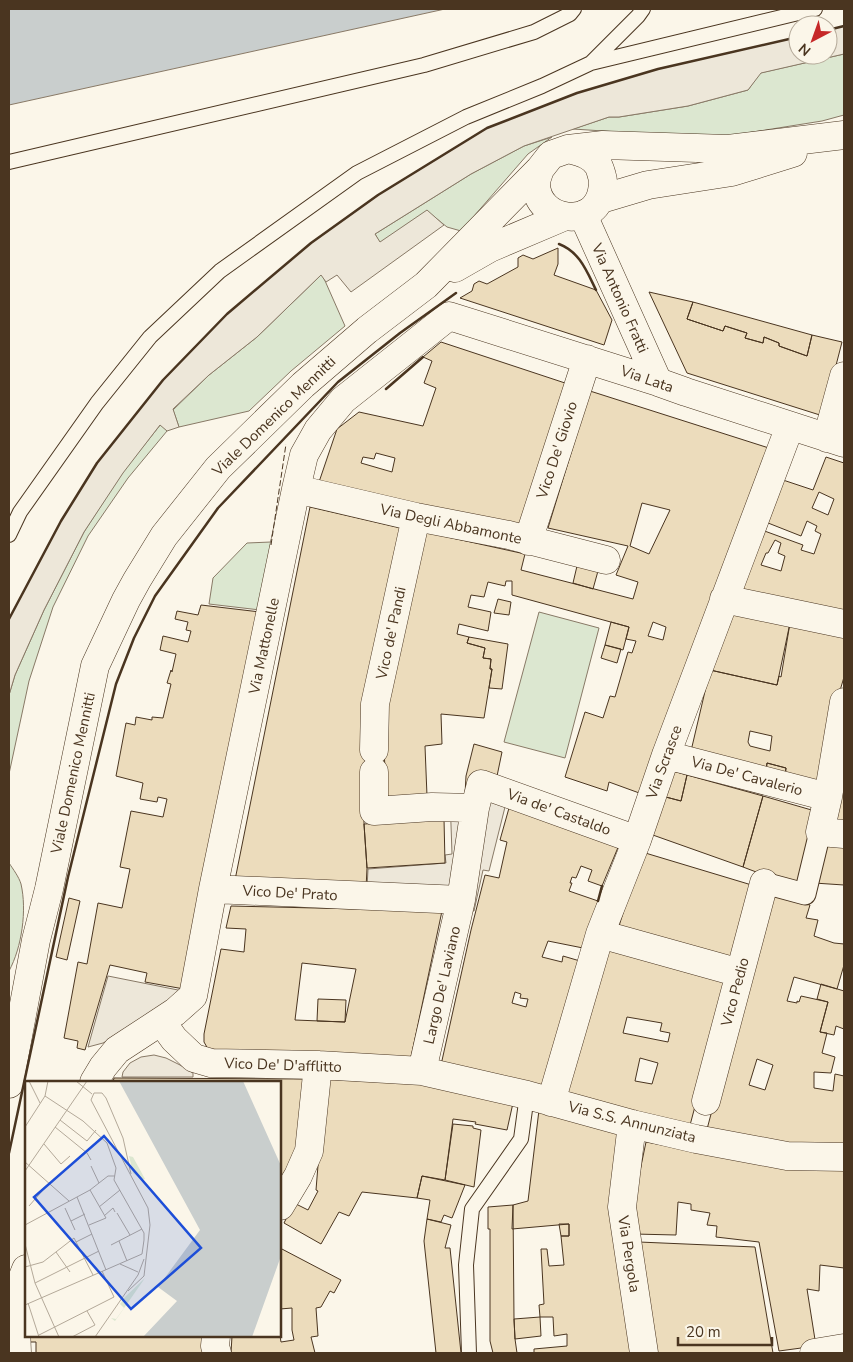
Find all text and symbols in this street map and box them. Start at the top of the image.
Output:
north arrow [788,15,838,65]
text: N [795,39,815,60]
street label: Via Antonio Fratti [586,239,653,356]
street label: Viale Domenico Mennitti [207,352,340,481]
street label: Via Lata [617,360,676,397]
street label: Vico De' Giovio [532,399,582,502]
street label: Via Degli Abbamonte [377,499,524,549]
street label: Vico de' Pandi [371,585,411,682]
street label: Via Mattonelle [244,596,284,697]
street label: Viale Domenico Mennitti [46,691,100,856]
street label: Via Scrasce [641,722,687,803]
street label: Via De' Cavalerio [688,751,805,801]
street label: Via de' Castaldo [503,784,614,840]
street label: Vico De' Prato [241,880,338,905]
street label: Largo De' Laviano [419,924,465,1046]
street label: Vico Pedio [716,955,754,1030]
street label: Vico De' D'afflitto [223,1053,342,1077]
inset map [25,1081,281,1337]
street label: Via S.S. Annunziata [565,1096,698,1148]
street label: Via Pergola [613,1213,645,1294]
scale bar [678,1314,772,1346]
text: 20 m [686,1322,721,1342]

